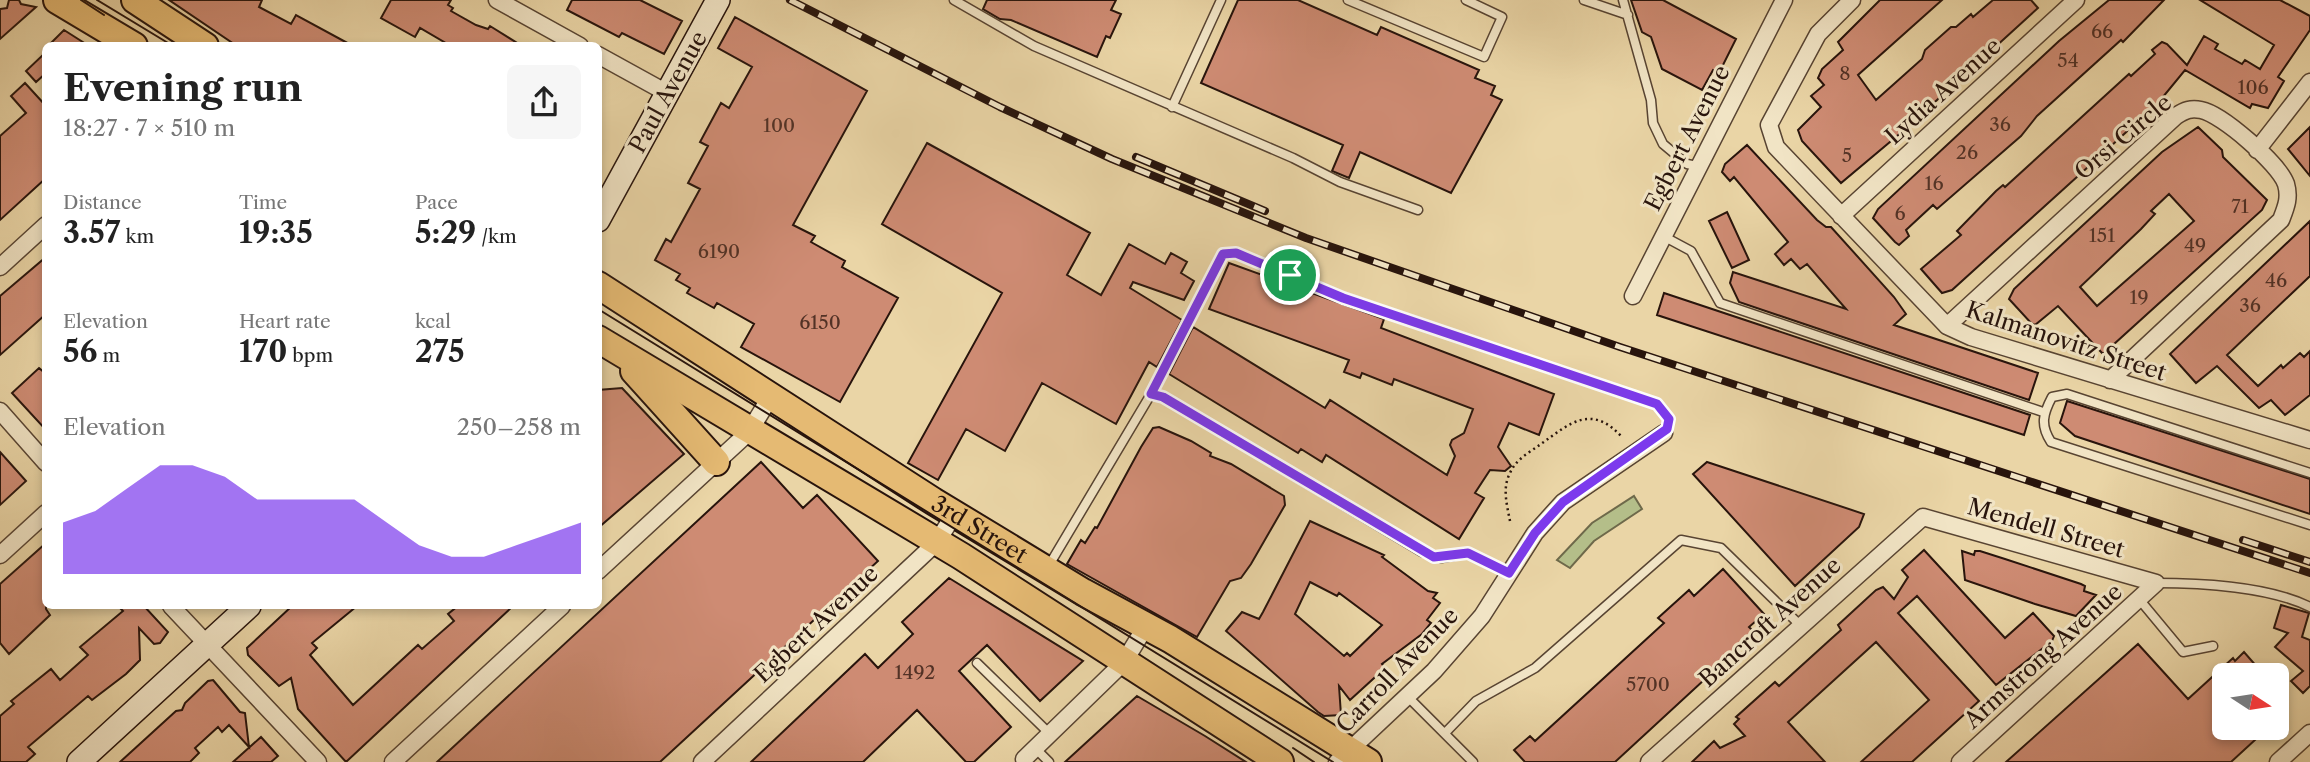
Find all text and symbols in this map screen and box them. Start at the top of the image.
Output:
house number: 66 [2091,20,2113,43]
street label: Paul Avenue [623,26,713,158]
street label: Lydia Avenue [1879,32,2007,150]
house number: 54 [2057,49,2079,72]
street label: Egbert Avenue [1638,61,1736,215]
house number: 8 [1839,62,1851,85]
text: Evening run [63,64,303,111]
button: share [507,65,581,139]
house number: 106 [2237,76,2269,99]
street label: Orsi Circle [2069,88,2177,186]
house number: 36 [1989,113,2011,136]
text: 18:27 · 7 × 510 m [63,114,235,142]
house number: 100 [763,114,795,137]
house number: 26 [1956,141,1978,164]
house number: 5 [1842,144,1852,167]
house number: 16 [1924,172,1944,195]
text: Distance [63,191,142,214]
text: Time [239,191,287,214]
text: Pace [415,191,458,214]
house number: 71 [2231,195,2249,218]
house number: 6 [1894,202,1906,225]
text: 3.57 [63,214,120,251]
text: 19:35 [239,214,313,251]
text: 5:29 [415,214,476,251]
house number: 151 [2089,224,2115,247]
text: km [120,225,154,248]
text: /km [476,225,517,248]
house number: 49 [2184,234,2206,257]
house number: 6190 [698,240,740,263]
pin [1260,245,1320,305]
icon: arrive [1271,256,1309,294]
house number: 46 [2265,269,2287,292]
house number: 19 [2129,286,2149,309]
house number: 36 [2239,294,2261,317]
street label: Kalmanovitz Street [1962,295,2170,387]
text: Elevation [63,310,148,333]
text: Heart rate [239,310,331,333]
text: kcal [415,310,451,333]
house number: 6150 [799,311,841,334]
text: 56 [63,333,98,370]
text: 170 [239,333,287,370]
text: 275 [415,333,465,370]
text: m [98,344,120,367]
text: bpm [287,344,333,367]
text: Elevation [63,413,166,441]
text: 250–258 m [457,413,581,441]
street label: 3rd Street [926,489,1033,569]
street label: Mendell Street [1964,492,2128,564]
street label: Bancroft Avenue [1693,551,1847,693]
street label: Egbert Avenue [748,559,884,689]
street label: Armstrong Avenue [1957,578,2128,735]
street label: Carroll Avenue [1330,601,1464,739]
house number: 1492 [894,661,936,684]
north arrow [2212,663,2289,740]
map controls [2212,663,2289,740]
house number: 5700 [1626,673,1670,696]

